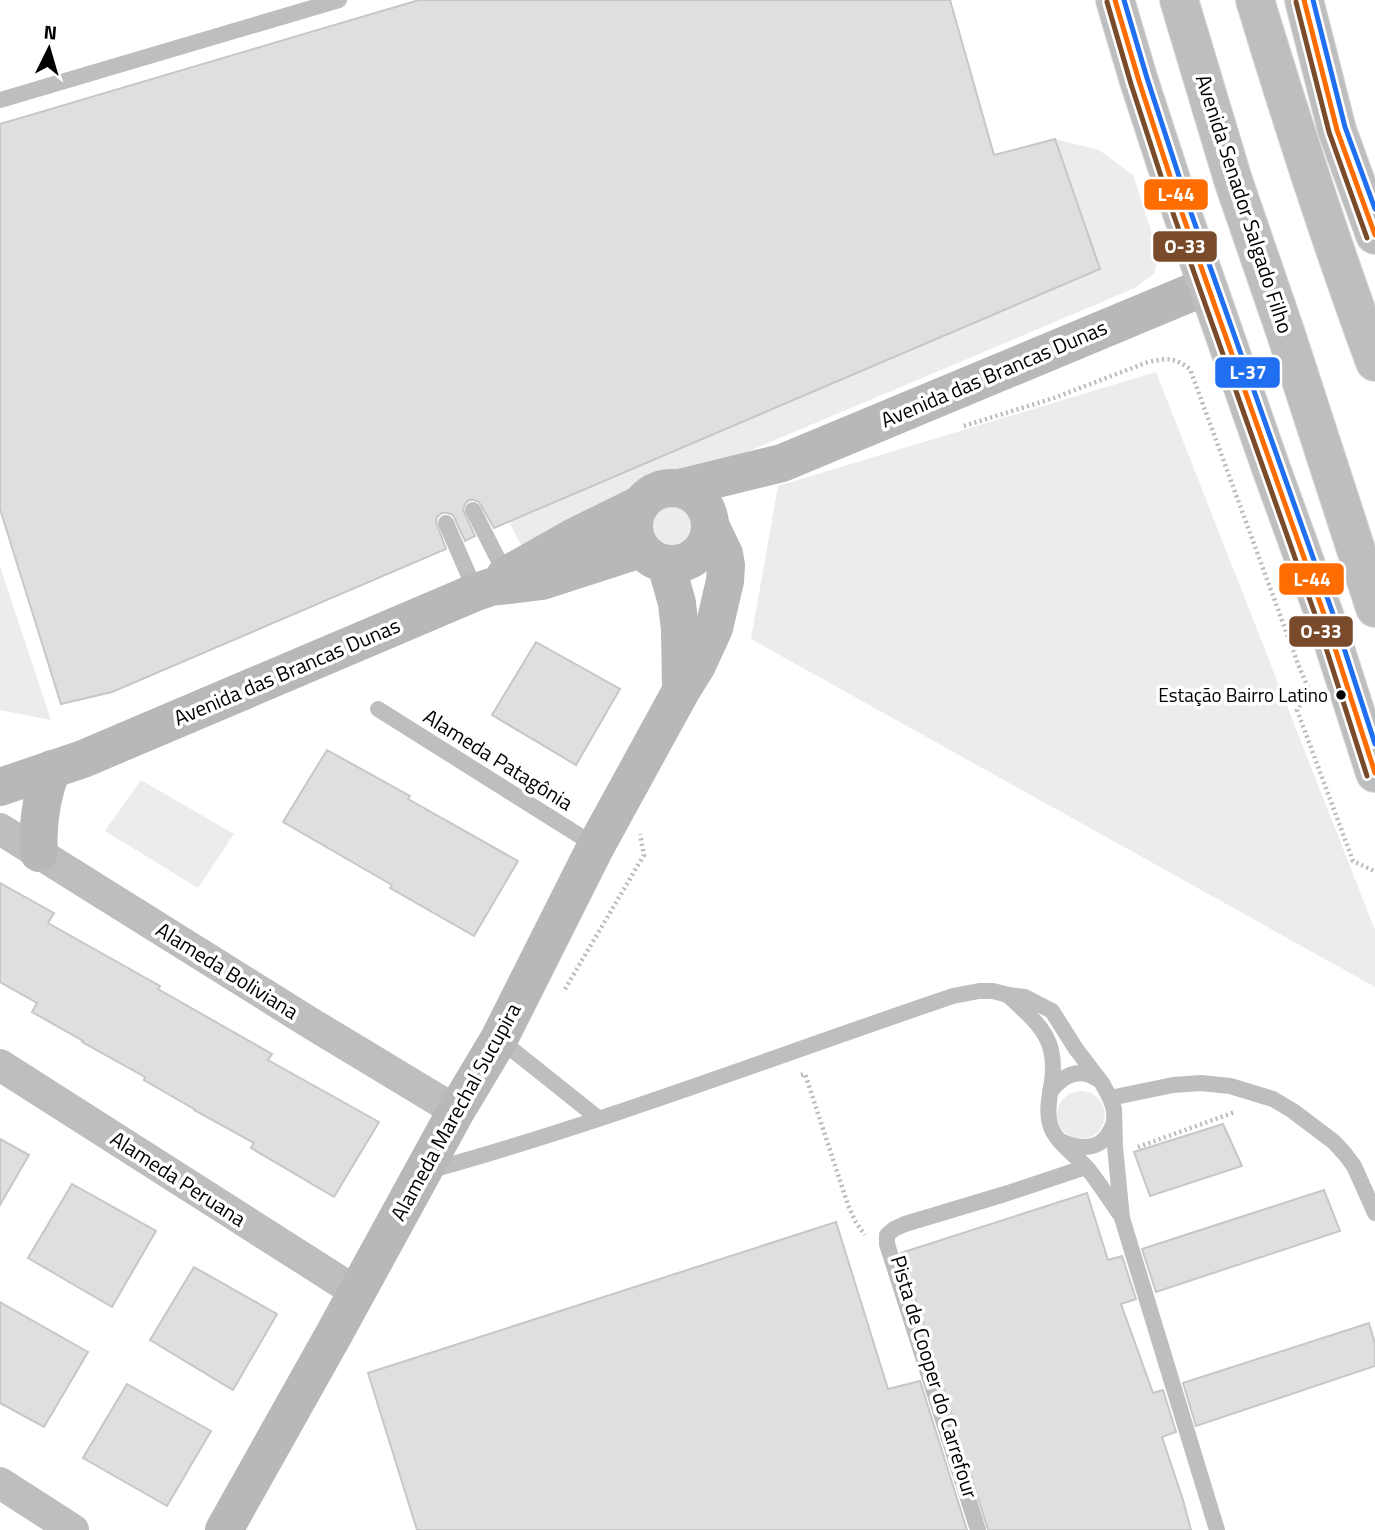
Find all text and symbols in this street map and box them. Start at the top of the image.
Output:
north arrow [14,14,84,84]
text: N [43,17,58,47]
street label: Avenida Senador Salgado Filho [1188,70,1302,337]
line badge: L-44 [1143,178,1209,211]
text: L-44 [1157,179,1195,208]
line badge: O-33 [1152,230,1218,263]
text: O-33 [1164,231,1206,260]
street label: Avenida das Brancas Dunas [875,311,1112,435]
line badge: L-37 [1214,356,1281,389]
text: L-37 [1229,357,1267,386]
line badge: L-44 [1278,562,1345,596]
text: L-44 [1293,564,1331,593]
street label: Avenida das Brancas Dunas [168,609,405,733]
line badge: O-33 [1288,615,1354,648]
text: O-33 [1300,616,1342,645]
place label: Estação Bairro Latino [1158,680,1328,709]
marker: Estação Bairro Latino [1334,688,1348,702]
street label: Alameda Patagônia [417,700,580,818]
street label: Alameda Boliviana [150,913,305,1027]
street label: Alameda Marechal Sucupira [382,996,529,1226]
street label: Alameda Peruana [104,1122,253,1234]
street label: Pista de Cooper do Carrefour [883,1251,987,1502]

